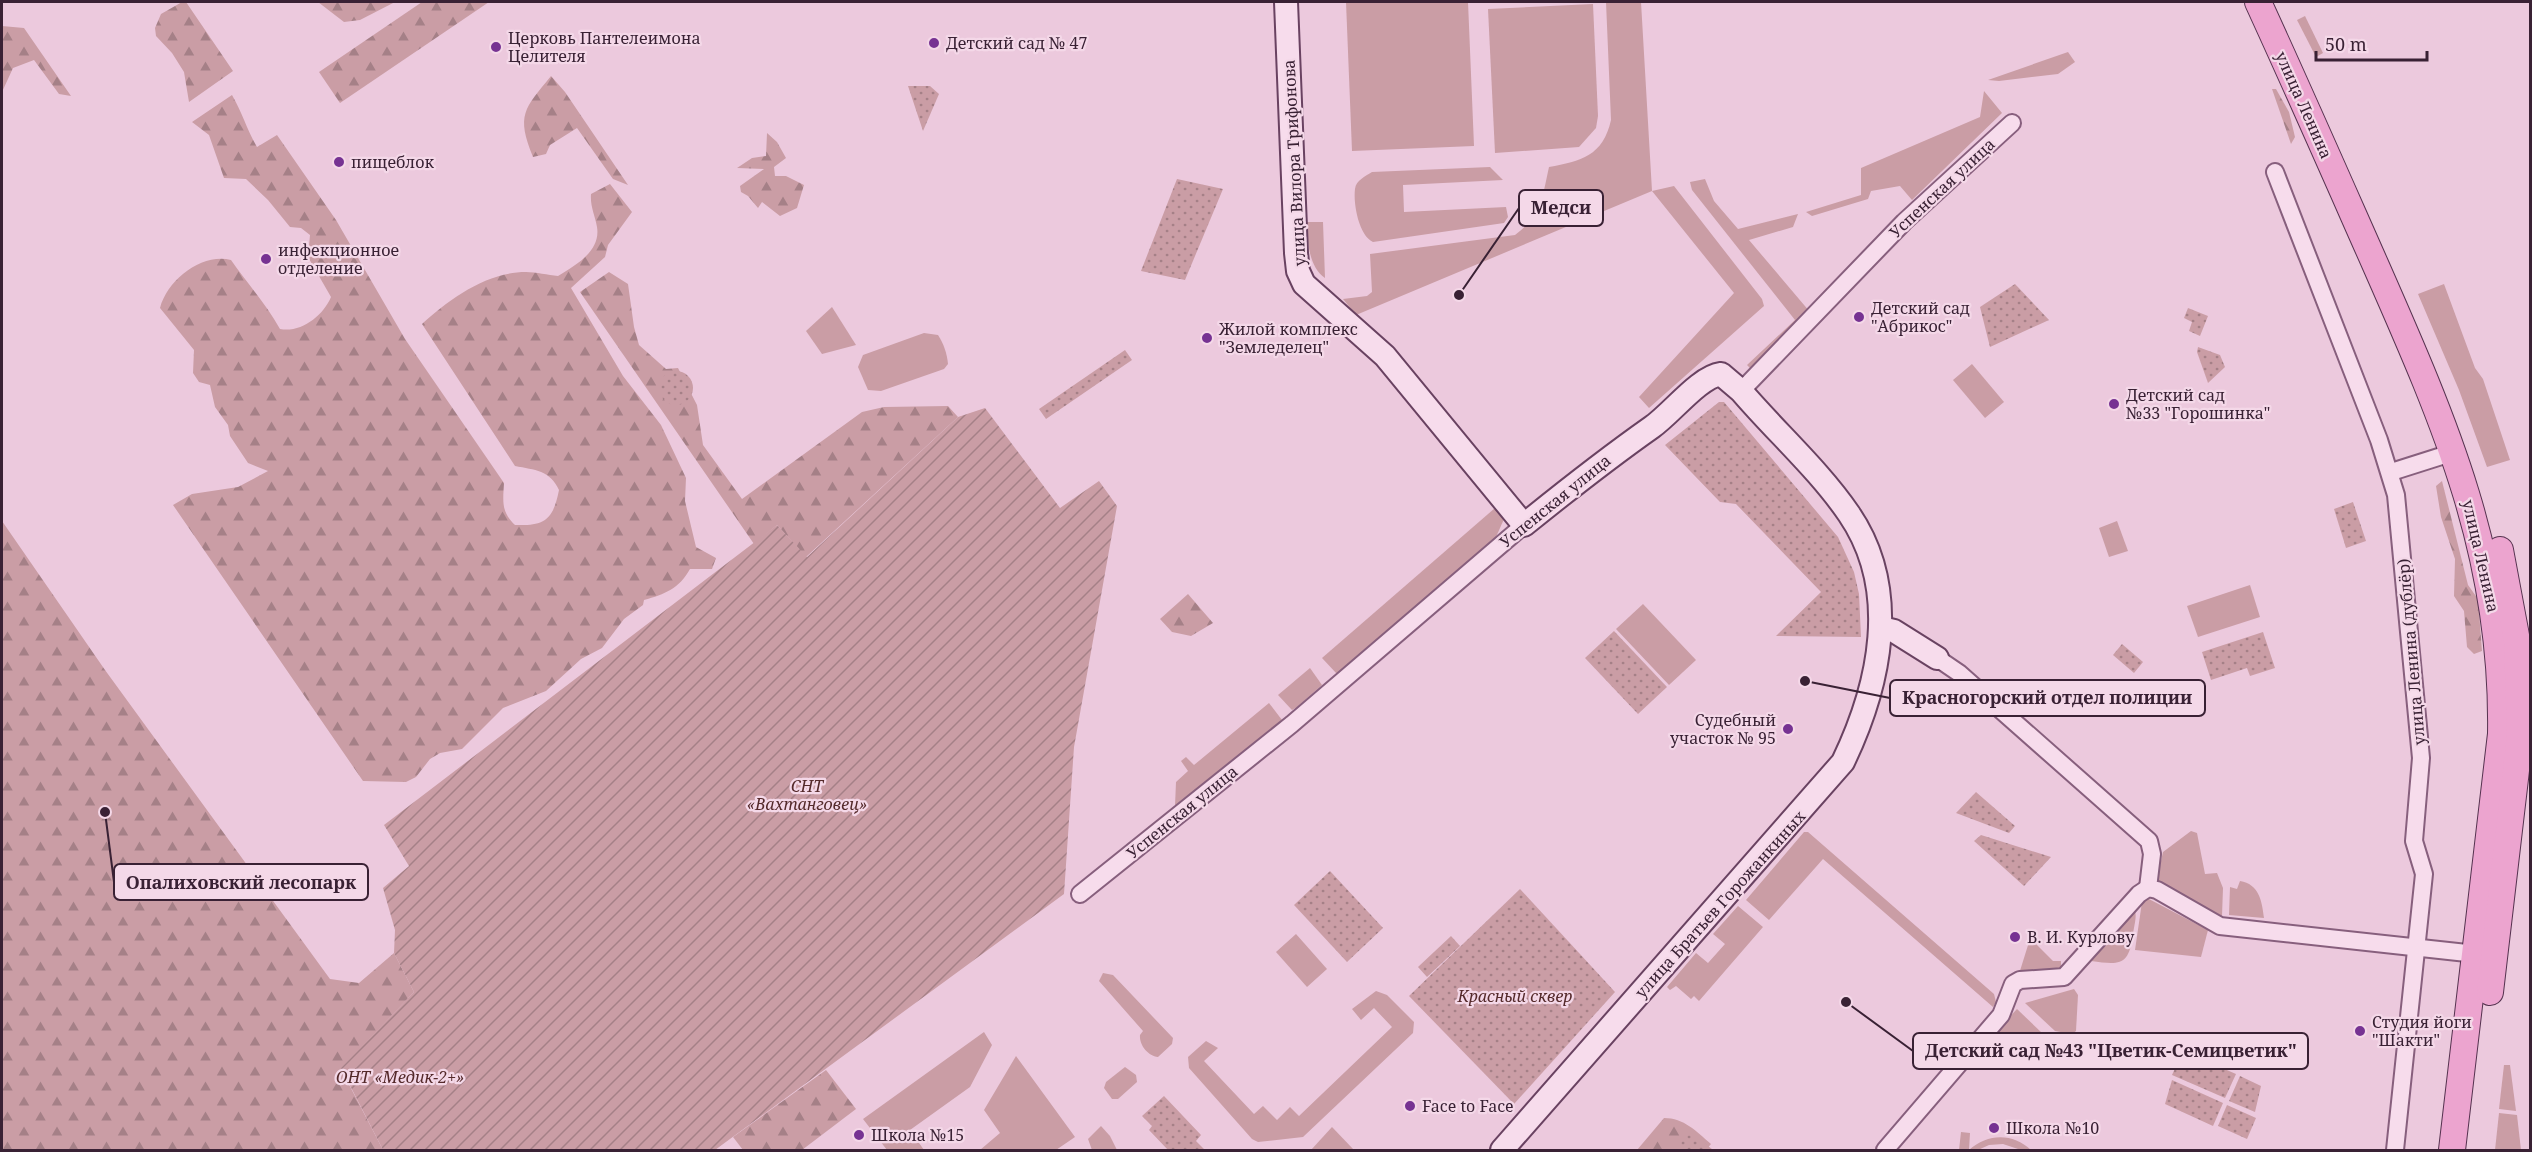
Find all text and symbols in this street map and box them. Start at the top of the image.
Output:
scale bar [2316,24,2427,62]
place label: Церковь Пантелеимона Целителя [508,27,701,67]
place label: Детский сад № 47 [946,32,1088,54]
text: 50 m [2325,32,2367,56]
marker: Детский сад № 47 [927,36,941,50]
marker: Церковь Пантелеимона Целителя [489,40,503,54]
street label: улица Ленина [2271,48,2337,162]
street label: улица Вилора Трифонова [1278,59,1310,267]
street label: Успенская улица [1884,133,2000,243]
place label: пищеблок [351,151,434,173]
marker: пищеблок [332,155,346,169]
callout: Медси [1519,190,1603,226]
text: Медси [1531,195,1591,219]
place label: инфекционное отделение [278,239,399,279]
marker: инфекционное отделение [259,252,273,266]
place label: Детский сад "Абрикос" [1871,297,1970,337]
marker: Детский сад "Абрикос" [1852,310,1866,324]
place label: Жилой комплекс "Земледелец" [1218,318,1358,358]
marker: Жилой комплекс "Земледелец" [1200,331,1214,345]
place label: Детский сад №33 "Горошинка" [2126,384,2270,424]
marker: Детский сад №33 "Горошинка" [2107,397,2121,411]
street label: Успенская улица [1495,449,1615,553]
street label: улица Ленина [2457,497,2505,615]
street label: улица Ленина (дублёр) [2392,558,2430,746]
callout: Красногорский отдел полиции [1890,680,2205,716]
text: Красногорский отдел полиции [1902,685,2192,709]
place label: Судебный участок № 95 [1670,709,1776,749]
marker: Судебный участок № 95 [1781,722,1795,736]
street label: Успенская улица [1122,760,1242,864]
park label: СНТ «Вахтанговец» [747,775,867,815]
street label: улица Братьев Горожанкиных [1630,805,1811,1003]
callout: Опалиховский лесопарк [114,864,368,900]
text: Опалиховский лесопарк [126,870,357,894]
place label: В. И. Курлову [2027,926,2135,948]
marker: В. И. Курлову [2008,930,2022,944]
park label: Красный сквер [1457,985,1573,1007]
place label: Студия йоги "Шакти" [2372,1011,2472,1051]
marker: Студия йоги "Шакти" [2353,1024,2367,1038]
callout: Детский сад №43 "Цветик-Семицветик" [1913,1033,2308,1069]
text: Детский сад №43 "Цветик-Семицветик" [1925,1038,2297,1062]
park label: ОНТ «Медик-2+» [336,1066,464,1088]
place label: Face to Face [1422,1095,1514,1117]
marker: Face to Face [1403,1099,1417,1113]
place label: Школа №10 [2006,1117,2099,1139]
marker: Школа №10 [1987,1121,2001,1135]
place label: Школа №15 [871,1124,964,1146]
marker: Школа №15 [852,1128,866,1142]

